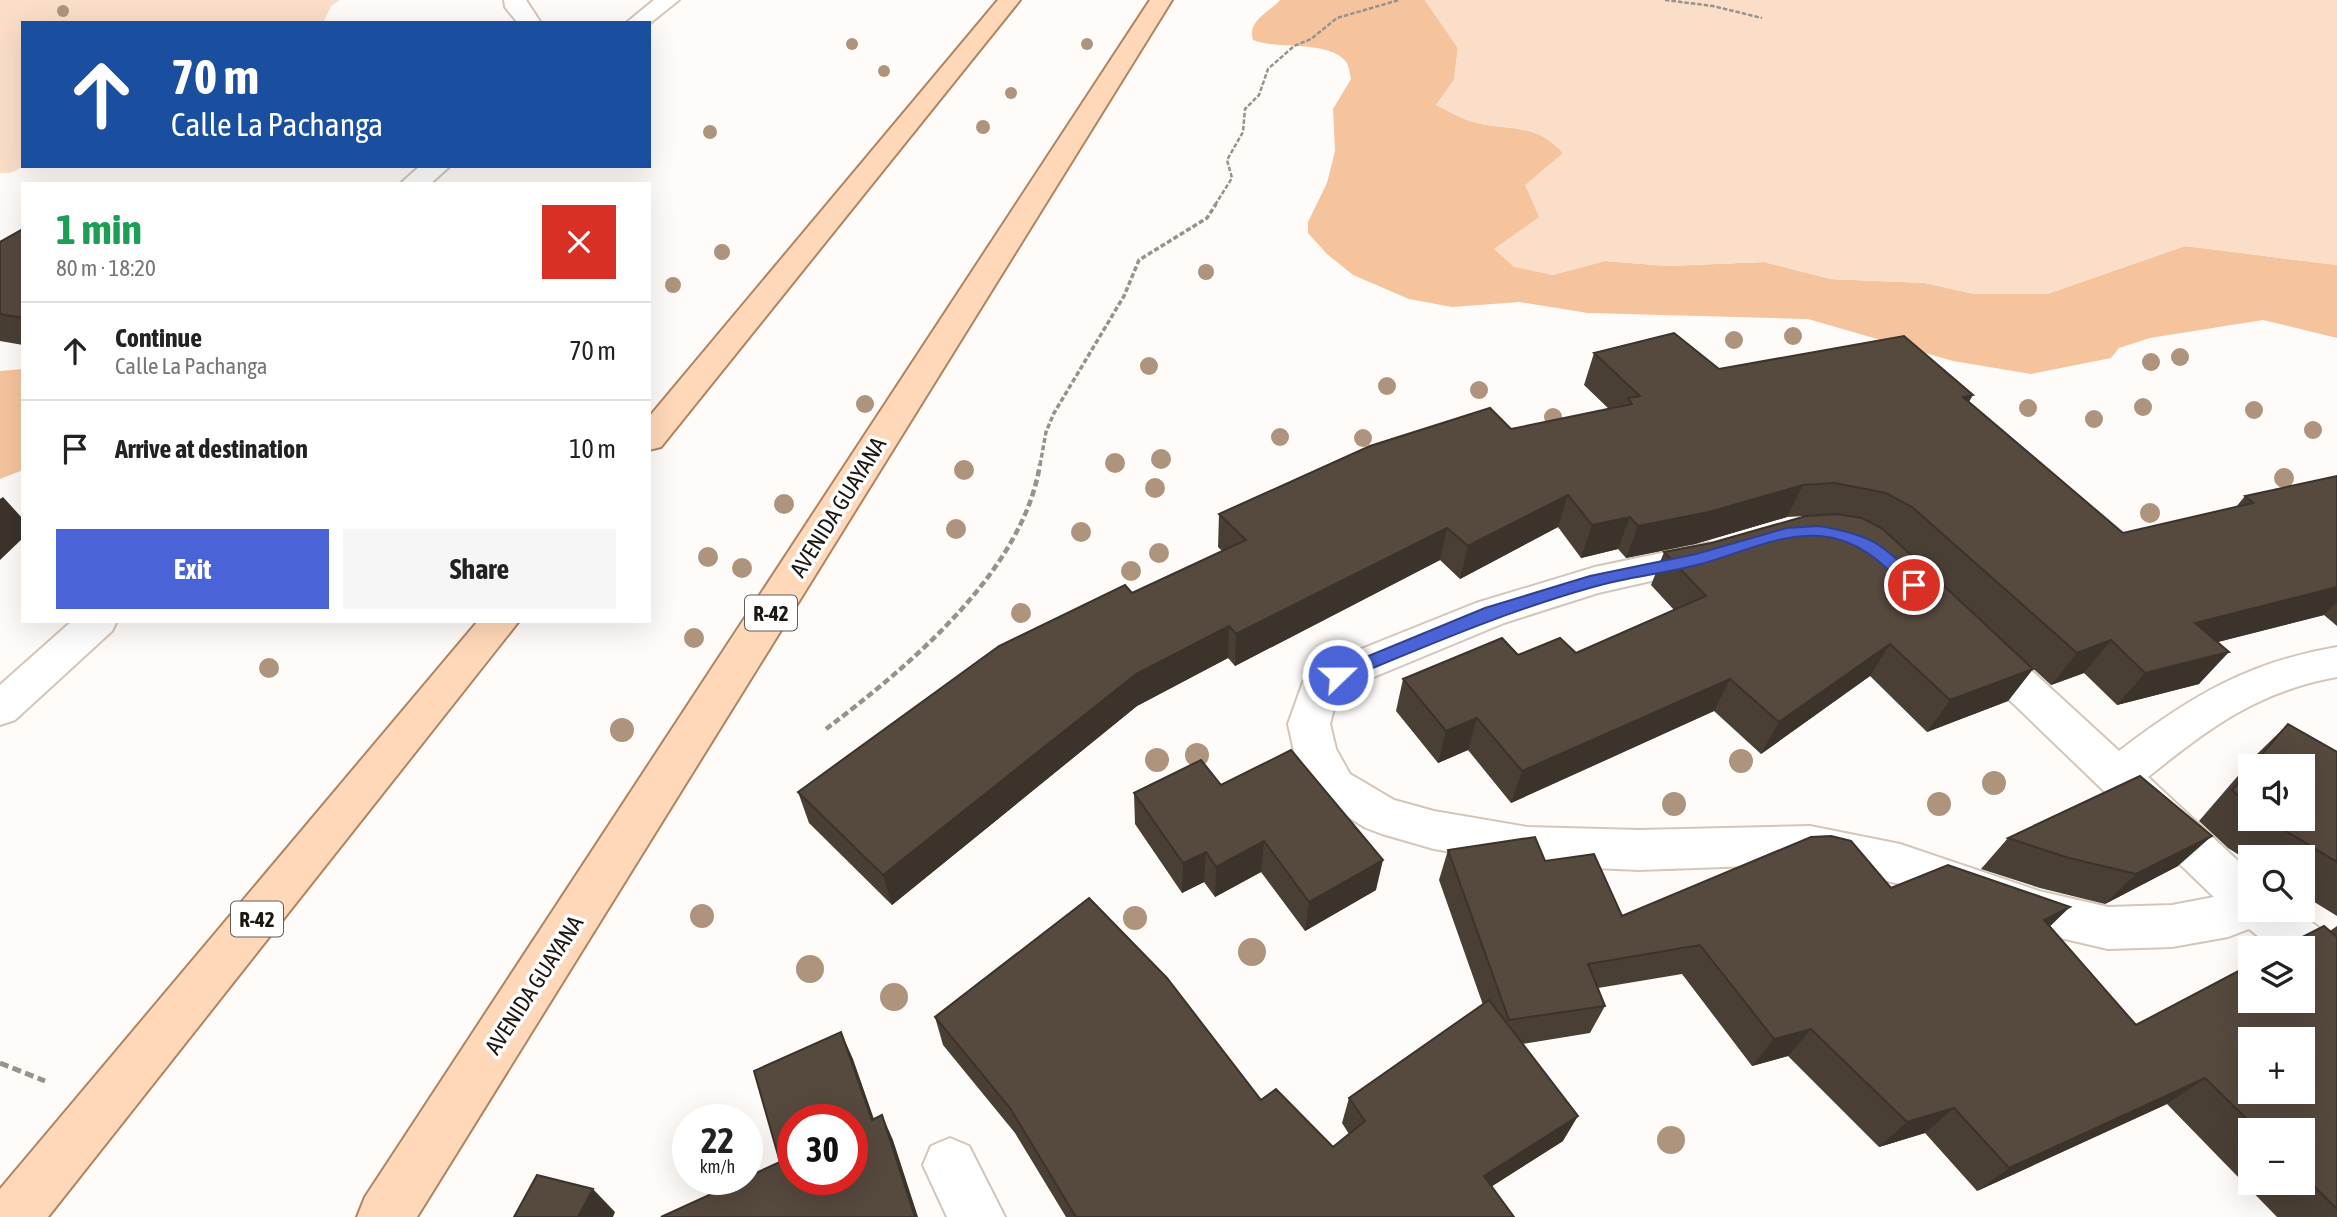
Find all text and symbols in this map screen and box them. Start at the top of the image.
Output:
text: 70 m [171,48,259,104]
icon: ahead [56,49,147,140]
text: Calle La Pachanga [171,106,383,143]
text: 1 min [56,205,142,253]
button: close [542,205,616,279]
text: 80 m · 18:20 [56,255,156,281]
text: Continue [115,323,202,353]
icon: ahead [56,332,94,370]
text: 70 m [569,336,616,366]
text: Calle La Pachanga [115,353,268,379]
icon: arrive [56,430,94,468]
street label: AVENIDA GUAYANA [785,432,892,582]
text: Arrive at destination [115,434,308,464]
text: 10 m [569,434,616,464]
button: Exit [56,529,329,609]
button: Share [343,529,616,609]
pin [1884,555,1944,615]
icon: arrive [1895,566,1933,604]
road number: R-42 [745,596,797,630]
position arrow [1301,638,1375,712]
map controls [2238,754,2315,1195]
button: sound [2238,754,2315,831]
button: search [2238,845,2315,922]
road number: R-42 [231,902,283,936]
street label: AVENIDA GUAYANA [480,910,589,1059]
button: layers [2238,936,2315,1013]
button: + [2238,1027,2315,1104]
speed limit sign: 30 [777,1104,868,1195]
button: − [2238,1118,2315,1195]
text: 22 [701,1120,734,1160]
text: km/h [700,1156,735,1177]

